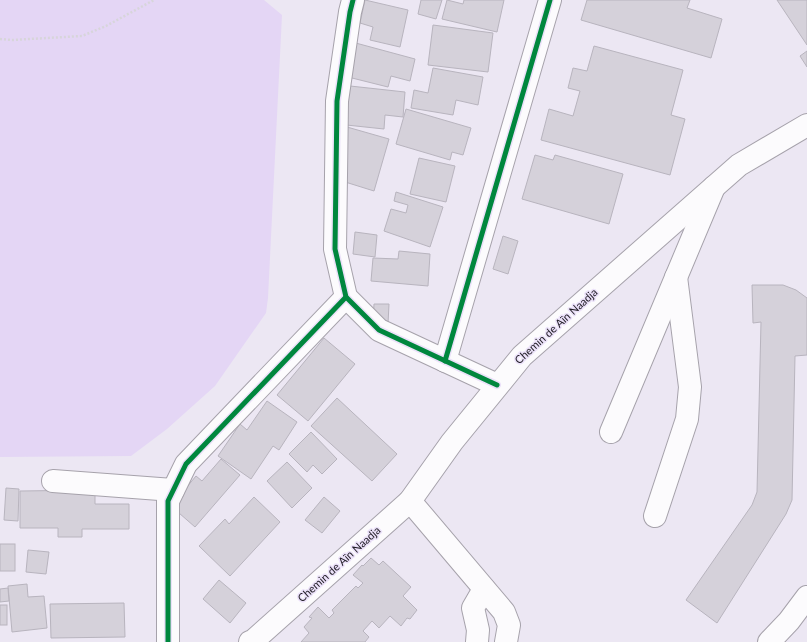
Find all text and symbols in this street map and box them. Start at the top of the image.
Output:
street label: Chemin de Aïn Naadja [512,285,600,366]
street label: Chemin de Aïn Naadja [295,523,383,604]

